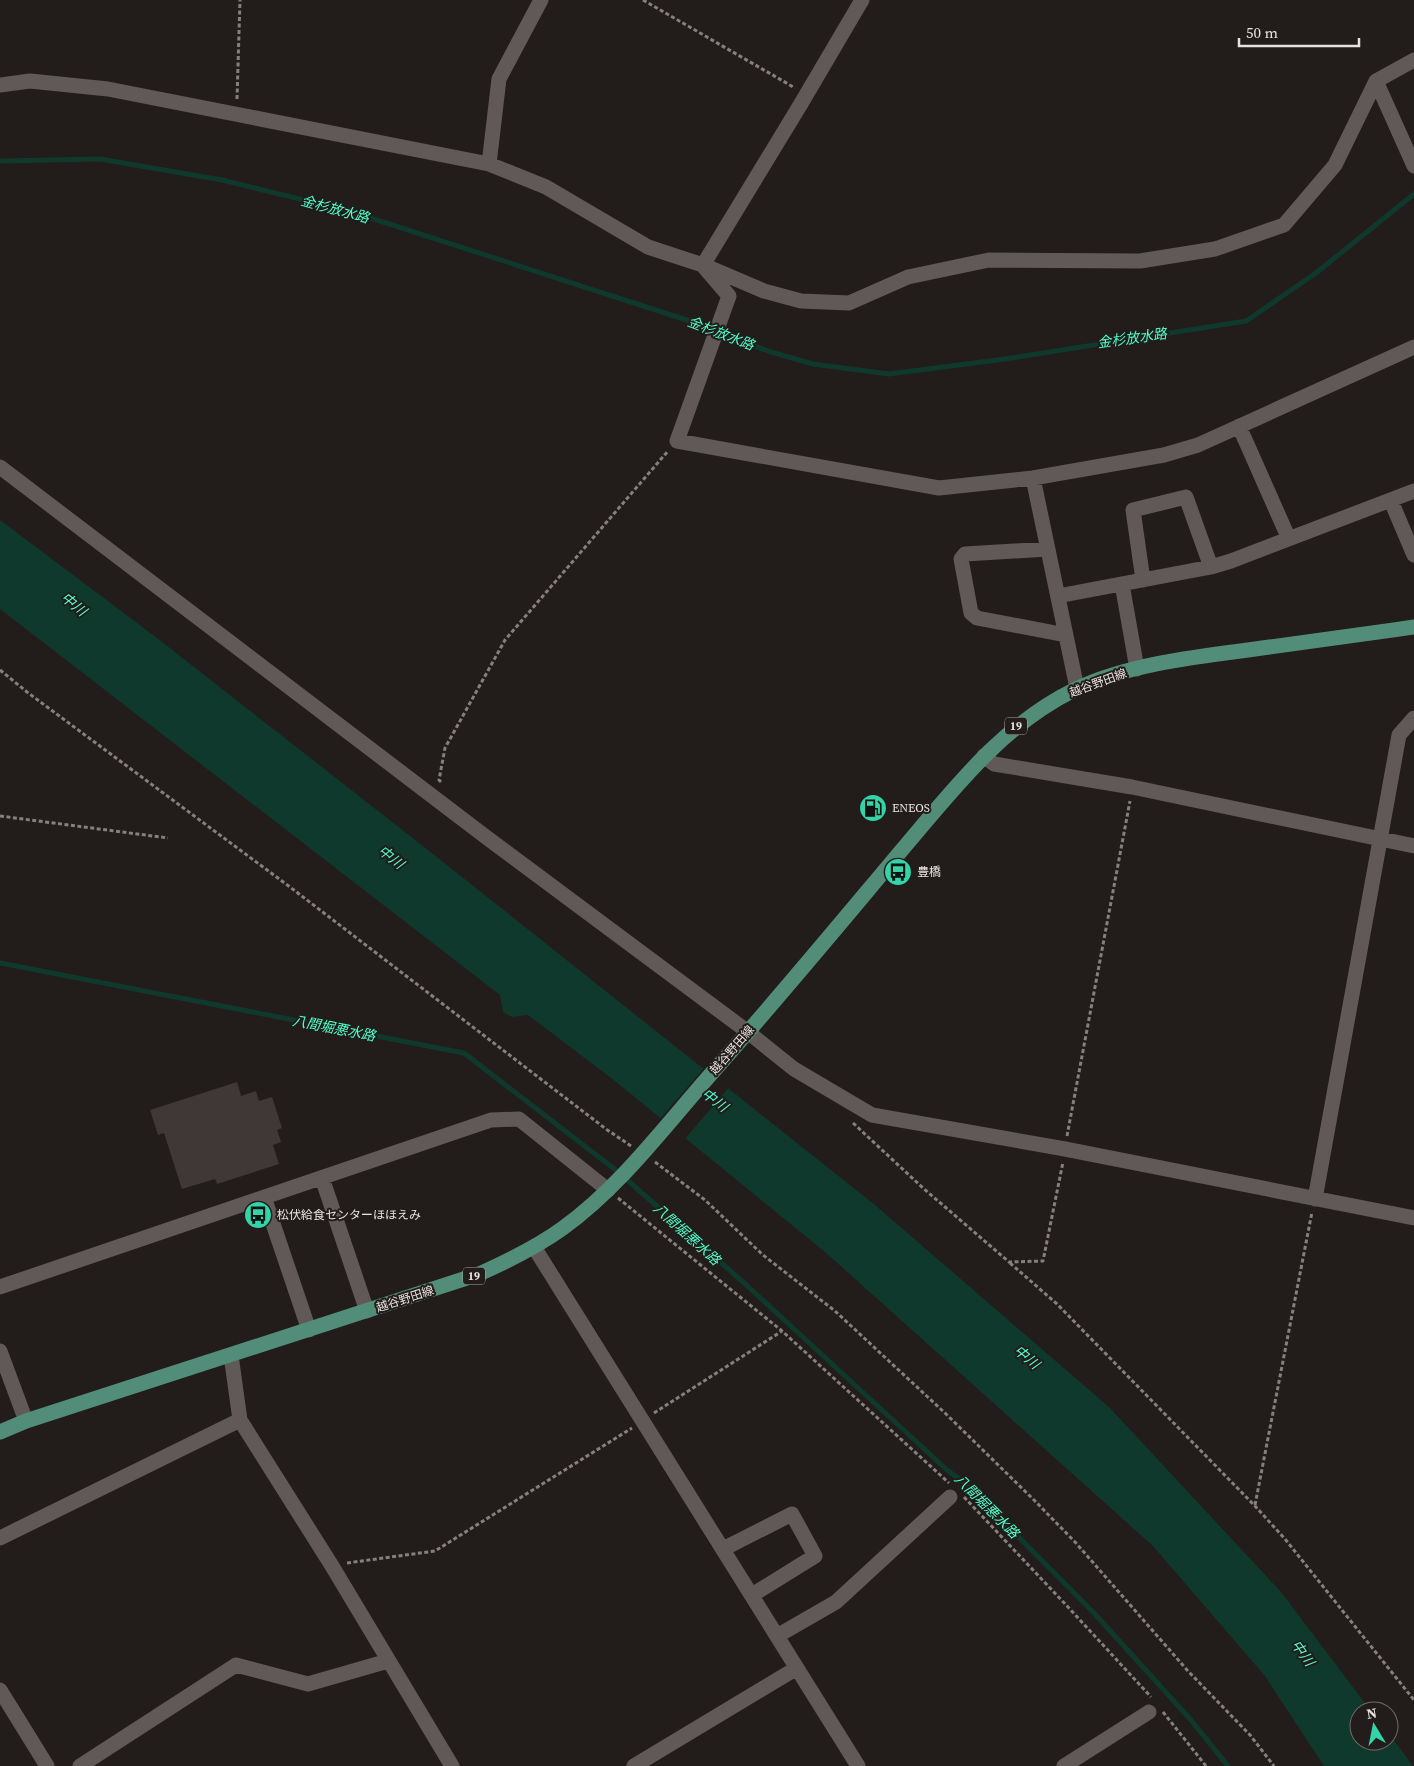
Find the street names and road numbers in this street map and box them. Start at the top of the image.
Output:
street label: 越谷野田線 [1067,665,1129,701]
road number: 19 [1005,718,1027,734]
street label: 越谷野田線 [706,1022,758,1078]
road number: 19 [463,1268,485,1284]
street label: 越谷野田線 [374,1282,436,1316]

